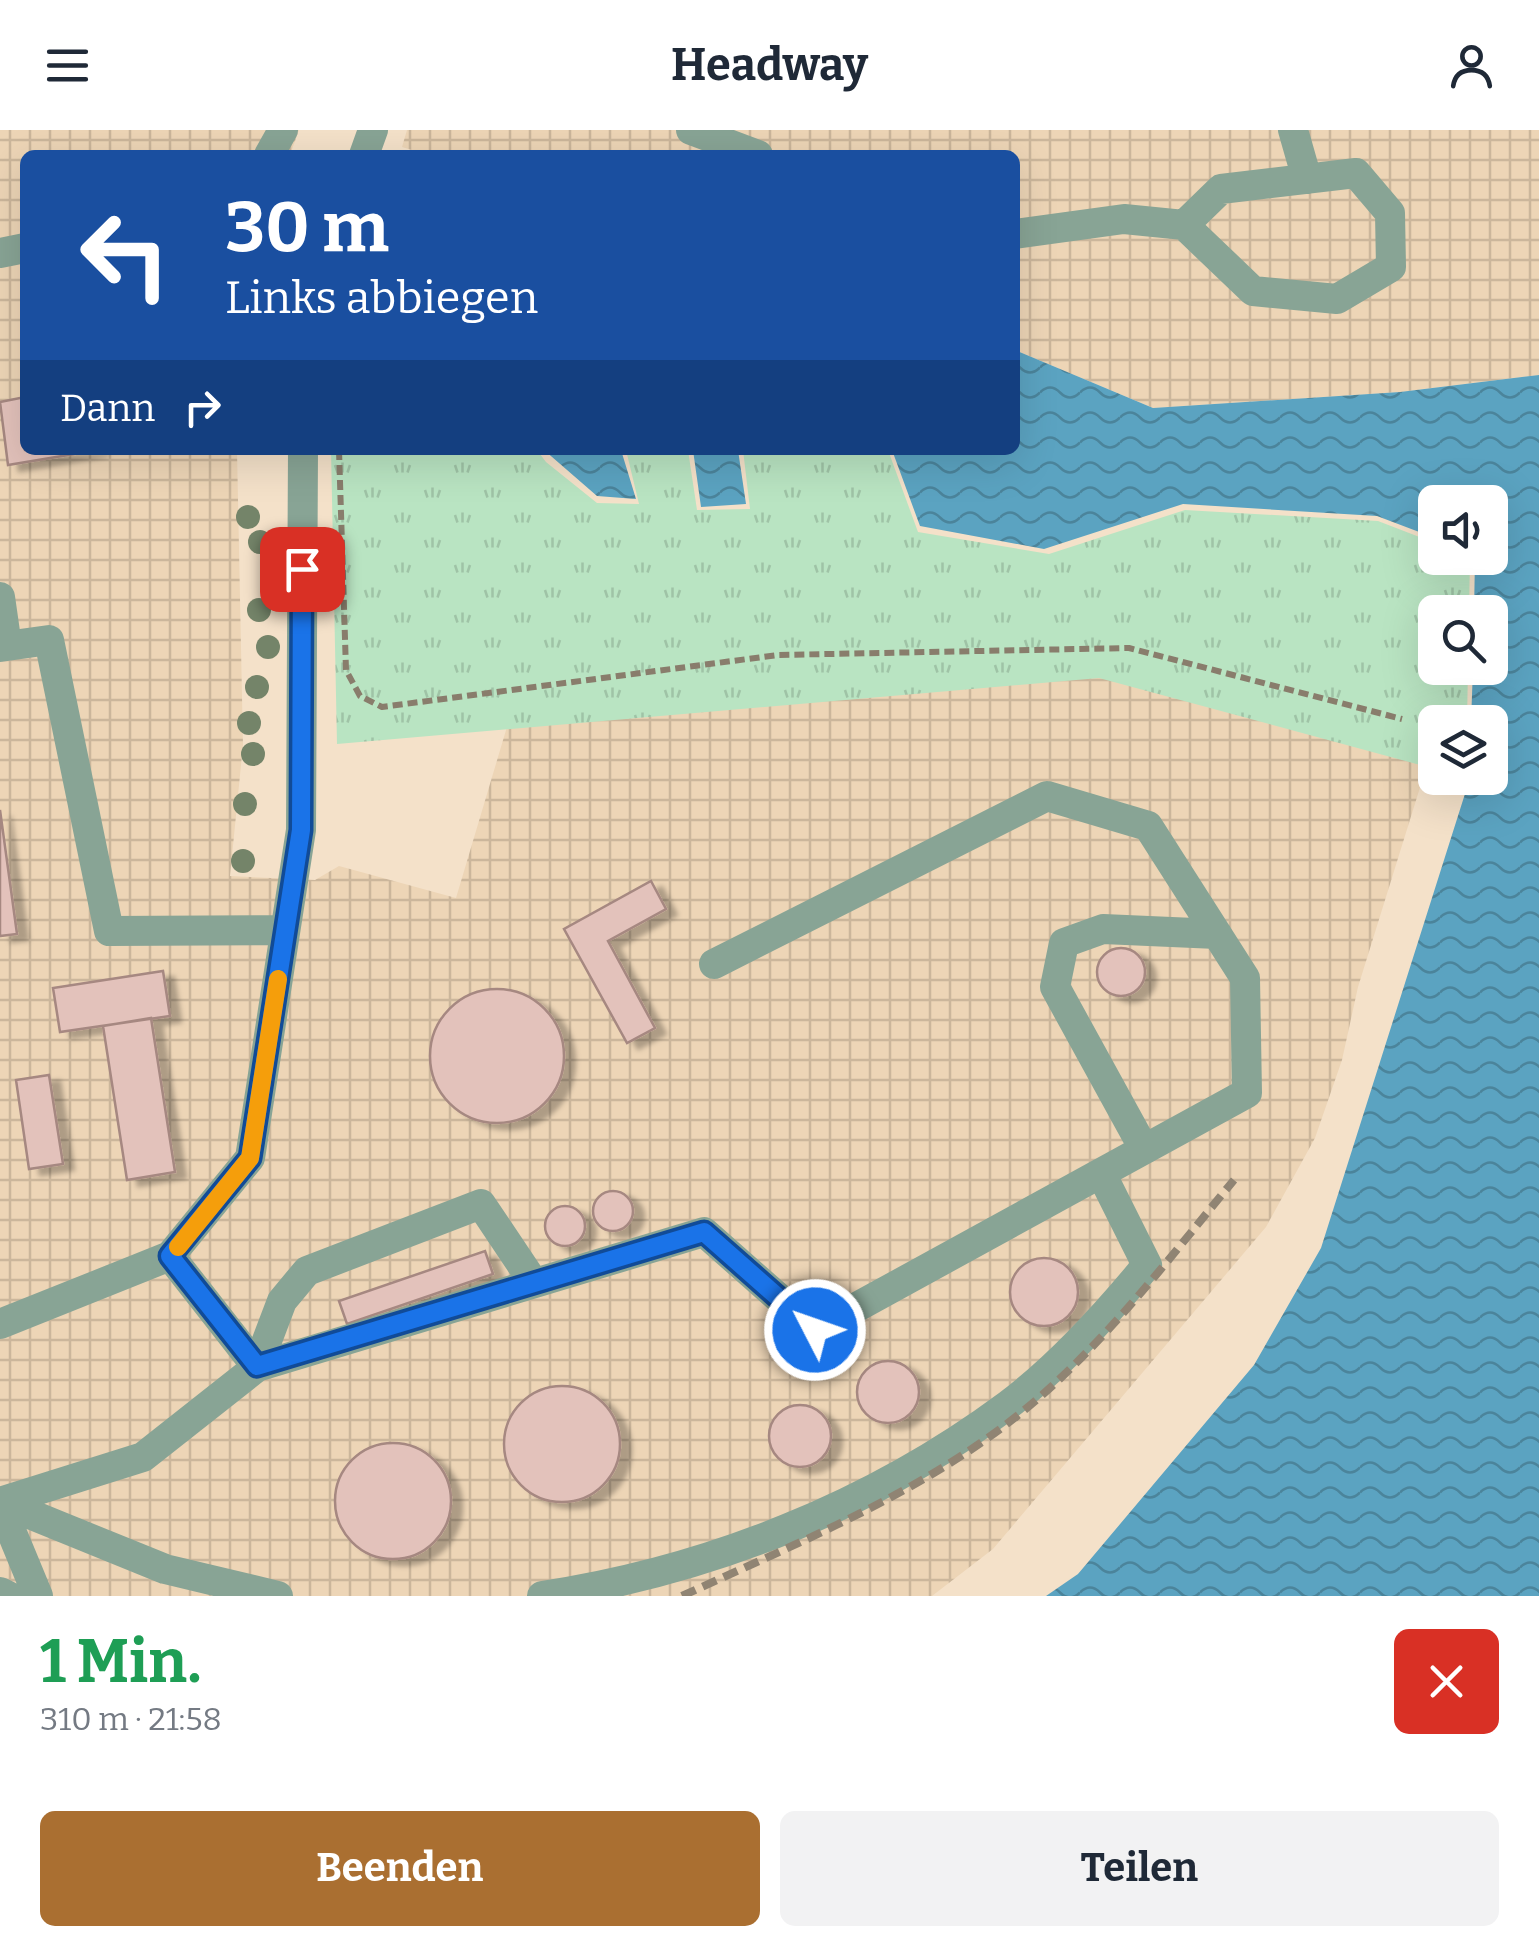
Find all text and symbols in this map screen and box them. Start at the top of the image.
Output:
icon: menu [40,38,95,93]
text: Headway [671,38,868,92]
icon: person [1444,38,1499,93]
text: 30 m [225,186,389,270]
icon: left [60,190,190,320]
text: Links abbiegen [225,271,538,325]
icon: right [175,380,230,435]
text: Dann [60,385,155,431]
map controls [1418,485,1508,795]
button: sound [1418,485,1508,575]
pin [260,527,345,612]
icon: arrive [275,542,330,597]
button: search [1418,595,1508,685]
button: layers [1418,705,1508,795]
position arrow [763,1278,867,1382]
text: 1 Min. [40,1626,202,1698]
button: close [1394,1629,1499,1734]
text: 310 m · 21:58 [40,1700,222,1738]
button: Beenden [40,1811,760,1926]
button: Teilen [780,1811,1499,1926]

